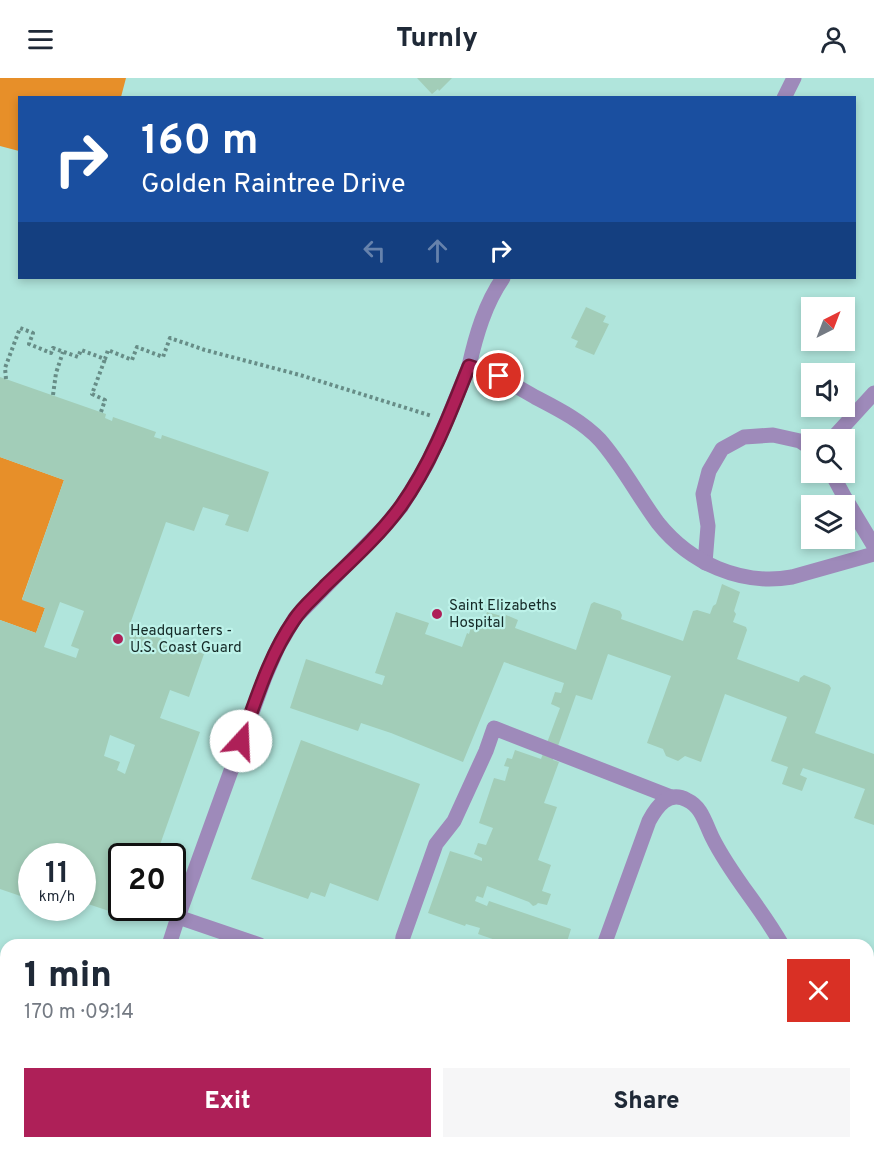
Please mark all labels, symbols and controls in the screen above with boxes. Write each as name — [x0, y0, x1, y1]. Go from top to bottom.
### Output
text: Turnly — [396, 22, 478, 56]
icon: menu — [24, 23, 57, 56]
icon: person — [817, 23, 850, 56]
text: 160 m — [141, 116, 259, 169]
icon: right — [42, 120, 120, 198]
text: Golden Raintree Drive — [141, 168, 406, 202]
icon: left — [358, 234, 391, 267]
icon: ahead — [421, 234, 454, 267]
icon: right — [484, 234, 517, 267]
north arrow — [801, 297, 855, 351]
map controls — [801, 297, 855, 549]
pin — [473, 350, 524, 401]
icon: arrive — [482, 359, 515, 392]
button: sound — [801, 363, 855, 417]
button: search — [801, 429, 855, 483]
button: layers — [801, 495, 855, 549]
place label: Saint Elizabeths Hospital — [449, 597, 557, 633]
marker: Saint Elizabeths Hospital — [430, 607, 444, 621]
place label: Headquarters - U.S. Coast Guard — [130, 622, 242, 658]
marker: Headquarters - U.S. Coast Guard — [111, 632, 125, 646]
position arrow — [209, 709, 273, 773]
speed limit sign: 20 — [108, 843, 186, 921]
text: 11 — [45, 856, 69, 893]
text: km/h — [39, 888, 75, 907]
text: 1 min — [24, 954, 112, 1000]
button: close — [787, 959, 850, 1022]
text: 170 m · 09:14 — [24, 1000, 134, 1026]
button: Exit — [24, 1068, 431, 1137]
button: Share — [443, 1068, 850, 1137]

